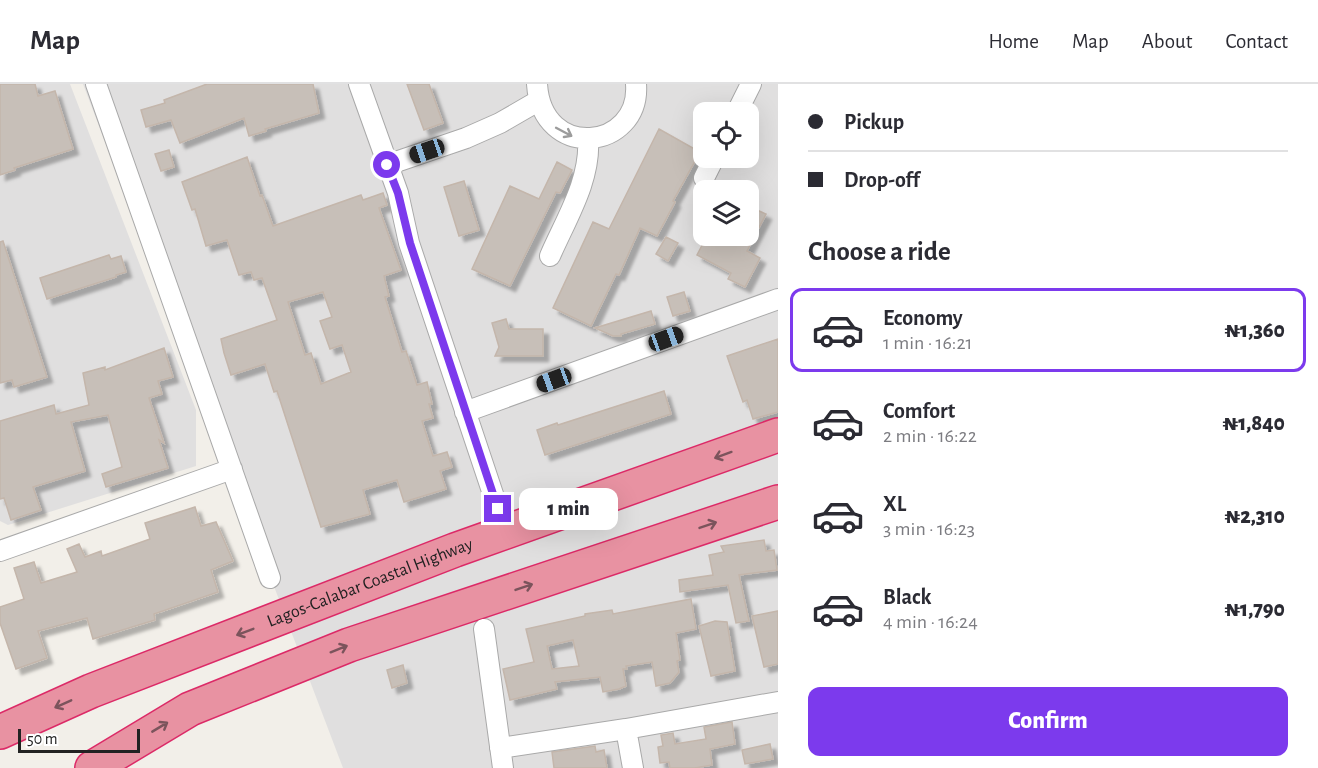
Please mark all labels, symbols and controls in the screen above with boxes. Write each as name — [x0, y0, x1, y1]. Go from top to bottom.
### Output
text: Map — [30, 27, 80, 55]
text: Home — [988, 31, 1039, 52]
text: Map — [1072, 31, 1109, 52]
text: About — [1142, 31, 1192, 52]
text: Contact — [1225, 31, 1288, 52]
map controls — [693, 102, 759, 246]
button: locate — [693, 102, 759, 168]
text: Pickup — [844, 111, 904, 133]
one-way arrow — [555, 126, 573, 138]
car — [407, 137, 447, 165]
route start — [373, 151, 400, 178]
text: Drop-off — [844, 169, 920, 191]
button: layers — [693, 180, 759, 246]
text: Choose a ride — [808, 238, 951, 265]
icon: car — [811, 303, 865, 357]
text: Economy — [883, 307, 963, 329]
text: ₦1,360 — [1224, 319, 1285, 341]
car — [646, 324, 686, 354]
text: 1 min · 16:21 — [883, 333, 972, 353]
car — [534, 365, 574, 395]
icon: car — [811, 396, 865, 450]
text: Comfort — [883, 400, 955, 422]
text: ₦1,840 — [1222, 412, 1285, 434]
text: 2 min · 16:22 — [883, 426, 977, 446]
one-way arrow — [714, 450, 733, 461]
callout: 1 min — [519, 488, 618, 530]
icon: car — [811, 489, 865, 543]
text: XL — [883, 493, 906, 515]
route end — [484, 495, 511, 522]
text: 1 min — [547, 499, 590, 519]
text: ₦2,310 — [1225, 505, 1285, 527]
one-way arrow — [698, 519, 717, 530]
text: 3 min · 16:23 — [883, 519, 975, 539]
street label: Lagos-Calabar Coastal Highway — [265, 535, 476, 631]
one-way arrow — [514, 581, 533, 592]
icon: car — [811, 582, 865, 636]
text: Black — [883, 586, 931, 608]
text: ₦1,790 — [1224, 598, 1285, 620]
text: 4 min · 16:24 — [883, 612, 978, 632]
one-way arrow — [236, 627, 254, 638]
one-way arrow — [329, 643, 348, 654]
button: Confirm — [808, 687, 1288, 756]
one-way arrow — [55, 698, 73, 710]
one-way arrow — [151, 720, 168, 732]
scale bar — [18, 726, 140, 754]
text: 50 m — [27, 731, 58, 747]

